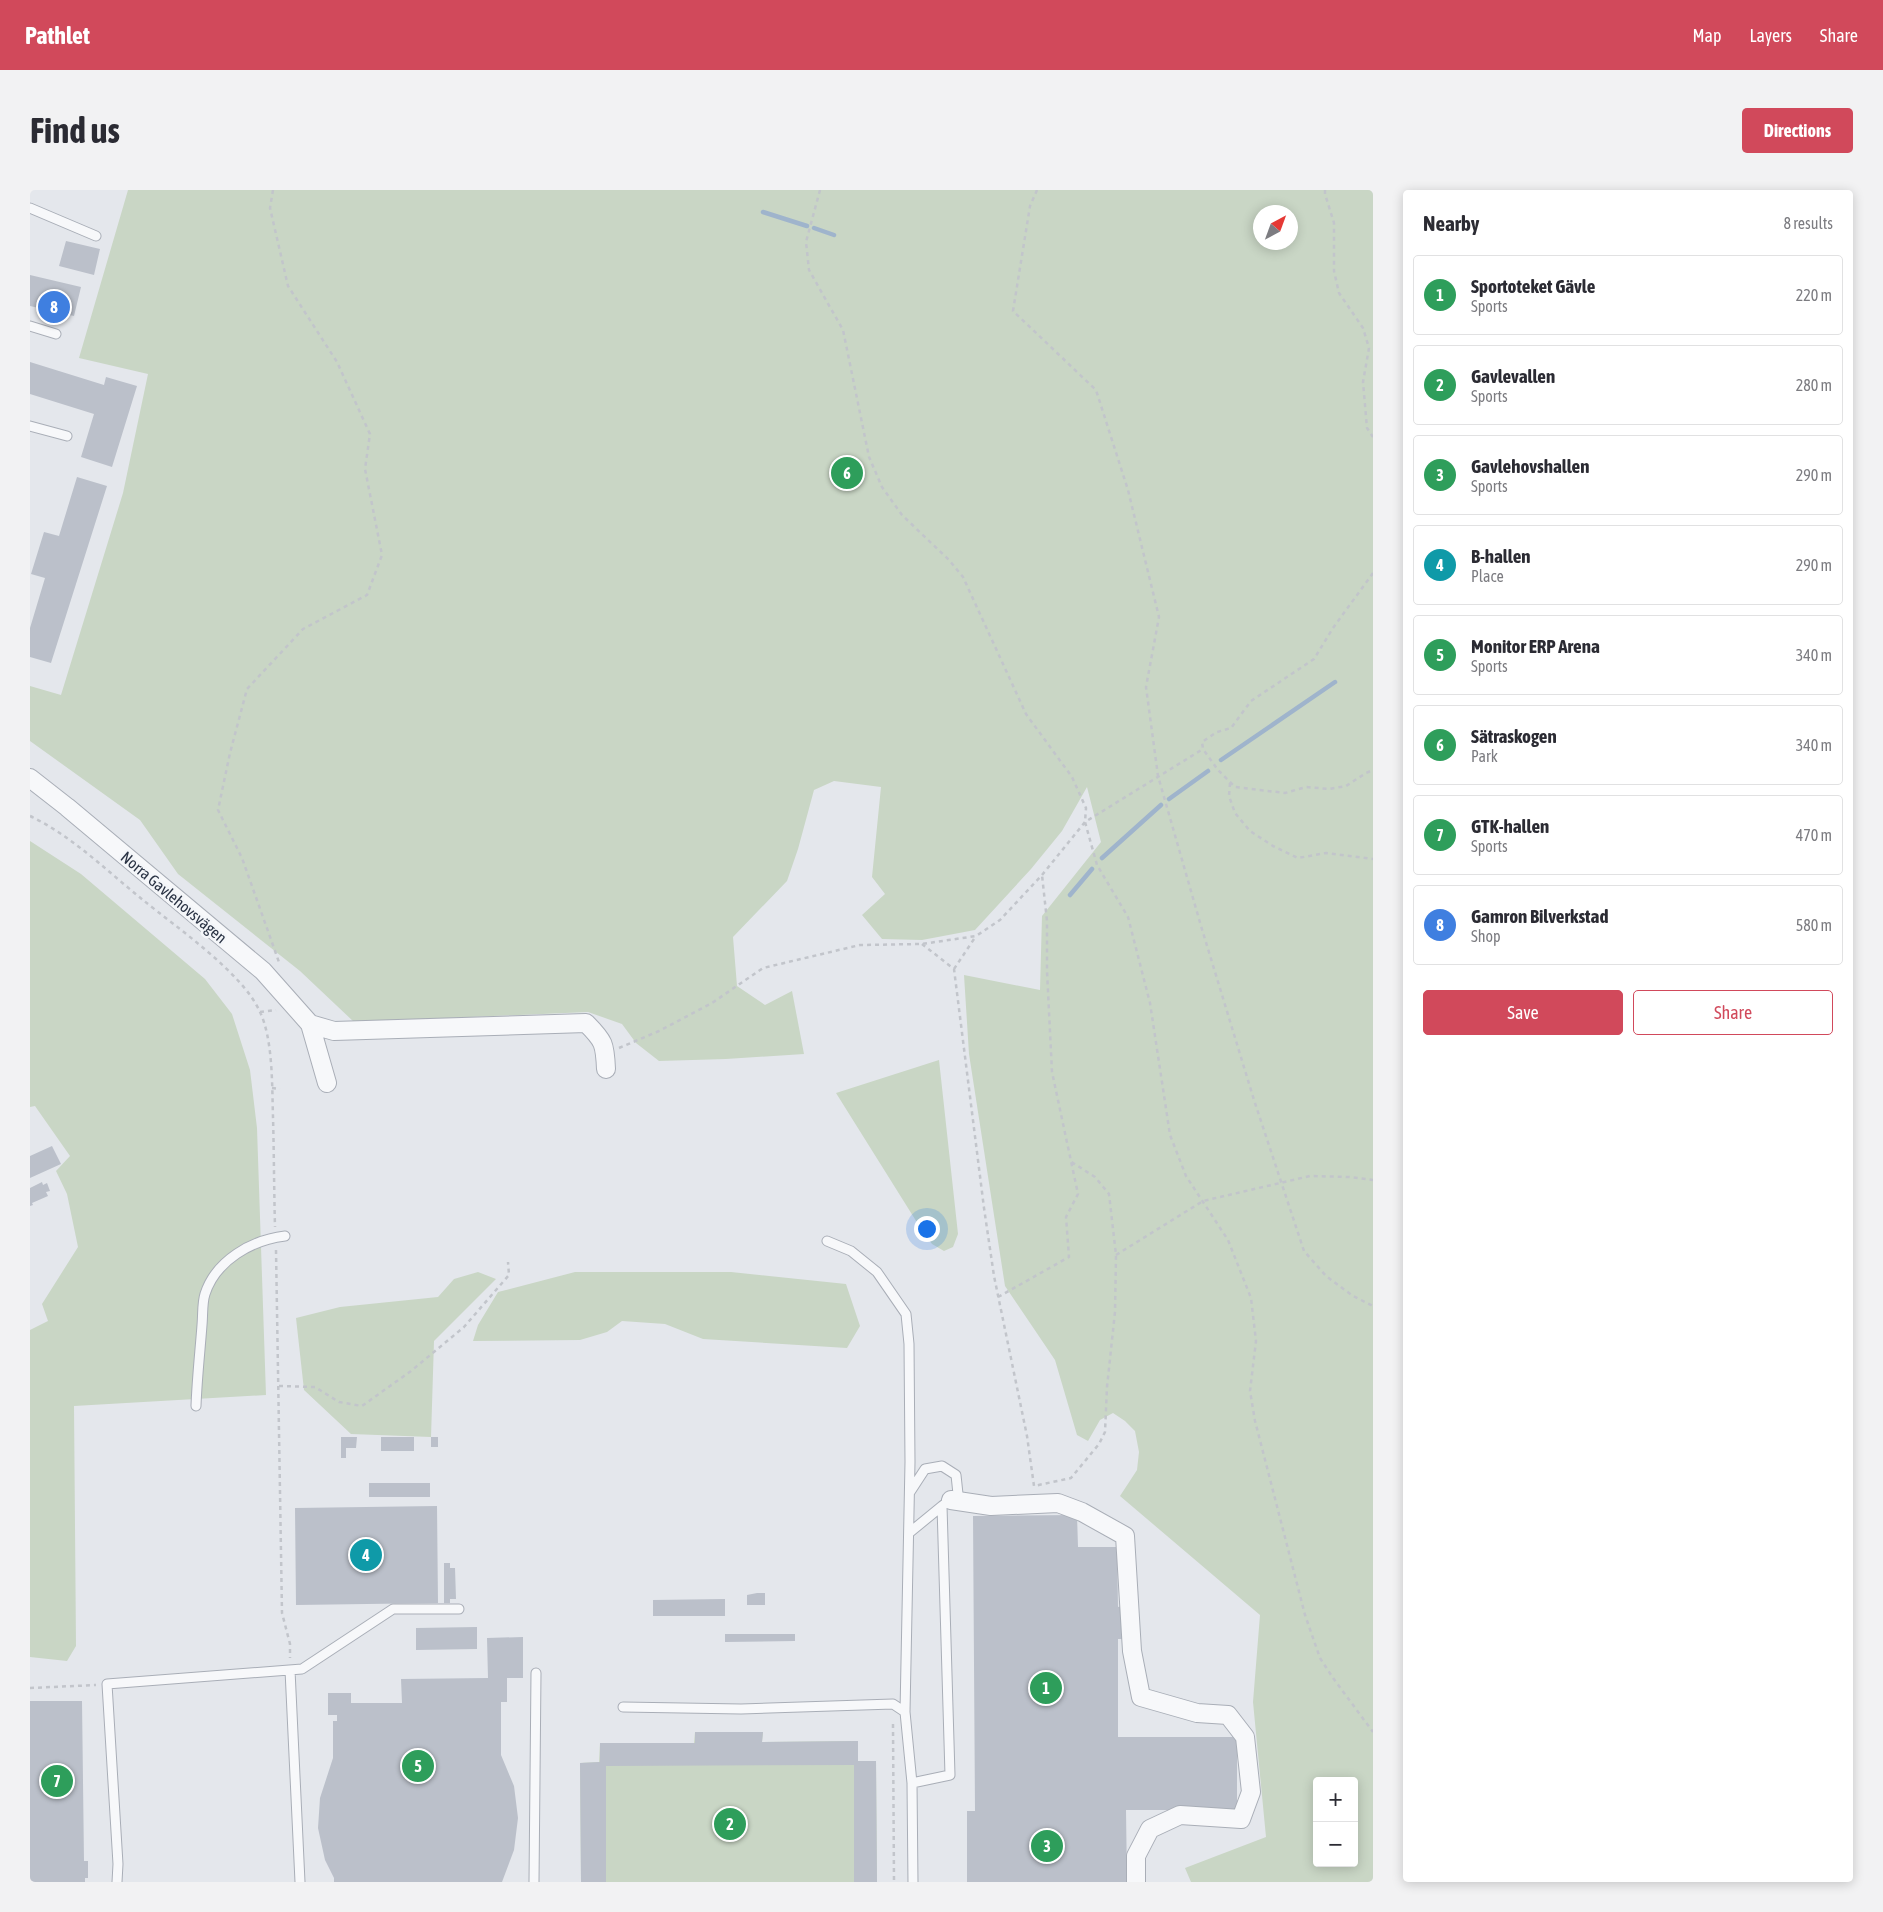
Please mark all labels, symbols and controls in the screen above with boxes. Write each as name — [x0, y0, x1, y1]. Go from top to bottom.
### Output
text: Pathlet — [25, 22, 90, 49]
text: Map — [1692, 25, 1721, 46]
text: Layers — [1749, 25, 1792, 46]
text: Share — [1820, 25, 1858, 46]
button: Directions — [1742, 108, 1853, 153]
text: Find us — [30, 110, 120, 150]
north arrow — [1253, 205, 1298, 250]
text: Nearby — [1423, 211, 1479, 235]
text: 8 results — [1783, 214, 1833, 232]
text: Sportoteket Gävle — [1471, 275, 1595, 297]
text: 1 — [1436, 286, 1444, 304]
text: 220 m — [1796, 286, 1832, 304]
pin: 8 — [38, 288, 70, 326]
text: Sports — [1471, 297, 1508, 315]
text: Gavlevallen — [1471, 365, 1555, 387]
text: 2 — [1436, 376, 1444, 394]
text: 280 m — [1796, 376, 1832, 394]
text: Sports — [1471, 387, 1508, 405]
pin: 6 — [831, 454, 863, 492]
text: Gavlehovshallen — [1471, 455, 1589, 477]
text: 3 — [1436, 466, 1444, 484]
text: 290 m — [1796, 466, 1832, 484]
text: Sports — [1471, 477, 1508, 495]
text: B-hallen — [1471, 545, 1531, 567]
text: 4 — [1436, 556, 1444, 574]
text: 290 m — [1796, 556, 1832, 574]
text: Place — [1471, 567, 1504, 585]
text: Monitor ERP Arena — [1471, 635, 1600, 657]
text: 5 — [1436, 646, 1444, 664]
text: 340 m — [1796, 646, 1832, 664]
text: Sports — [1471, 657, 1508, 675]
text: Sätraskogen — [1471, 725, 1557, 747]
text: 6 — [1436, 736, 1444, 754]
text: 340 m — [1796, 736, 1832, 754]
text: Park — [1471, 747, 1498, 765]
text: GTK-hallen — [1471, 815, 1549, 837]
text: 7 — [1436, 826, 1444, 844]
text: 470 m — [1796, 826, 1832, 844]
text: Sports — [1471, 837, 1508, 855]
street label: Norra Gavlehovsvägen — [117, 848, 230, 947]
text: Gamron Bilverkstad — [1471, 905, 1608, 927]
text: 8 — [1436, 916, 1444, 934]
text: 580 m — [1796, 916, 1832, 934]
text: Shop — [1471, 927, 1501, 945]
button: Save — [1423, 990, 1623, 1035]
button: Share — [1633, 990, 1833, 1035]
your location — [914, 1216, 940, 1242]
pin: 4 — [350, 1536, 382, 1574]
pin: 1 — [1030, 1669, 1062, 1707]
pin: 5 — [402, 1747, 434, 1785]
pin: 7 — [41, 1762, 73, 1800]
map controls — [1313, 1777, 1358, 1867]
button: + — [1313, 1777, 1358, 1822]
pin: 2 — [714, 1805, 746, 1843]
button: − — [1313, 1822, 1358, 1867]
pin: 3 — [1031, 1827, 1063, 1865]

